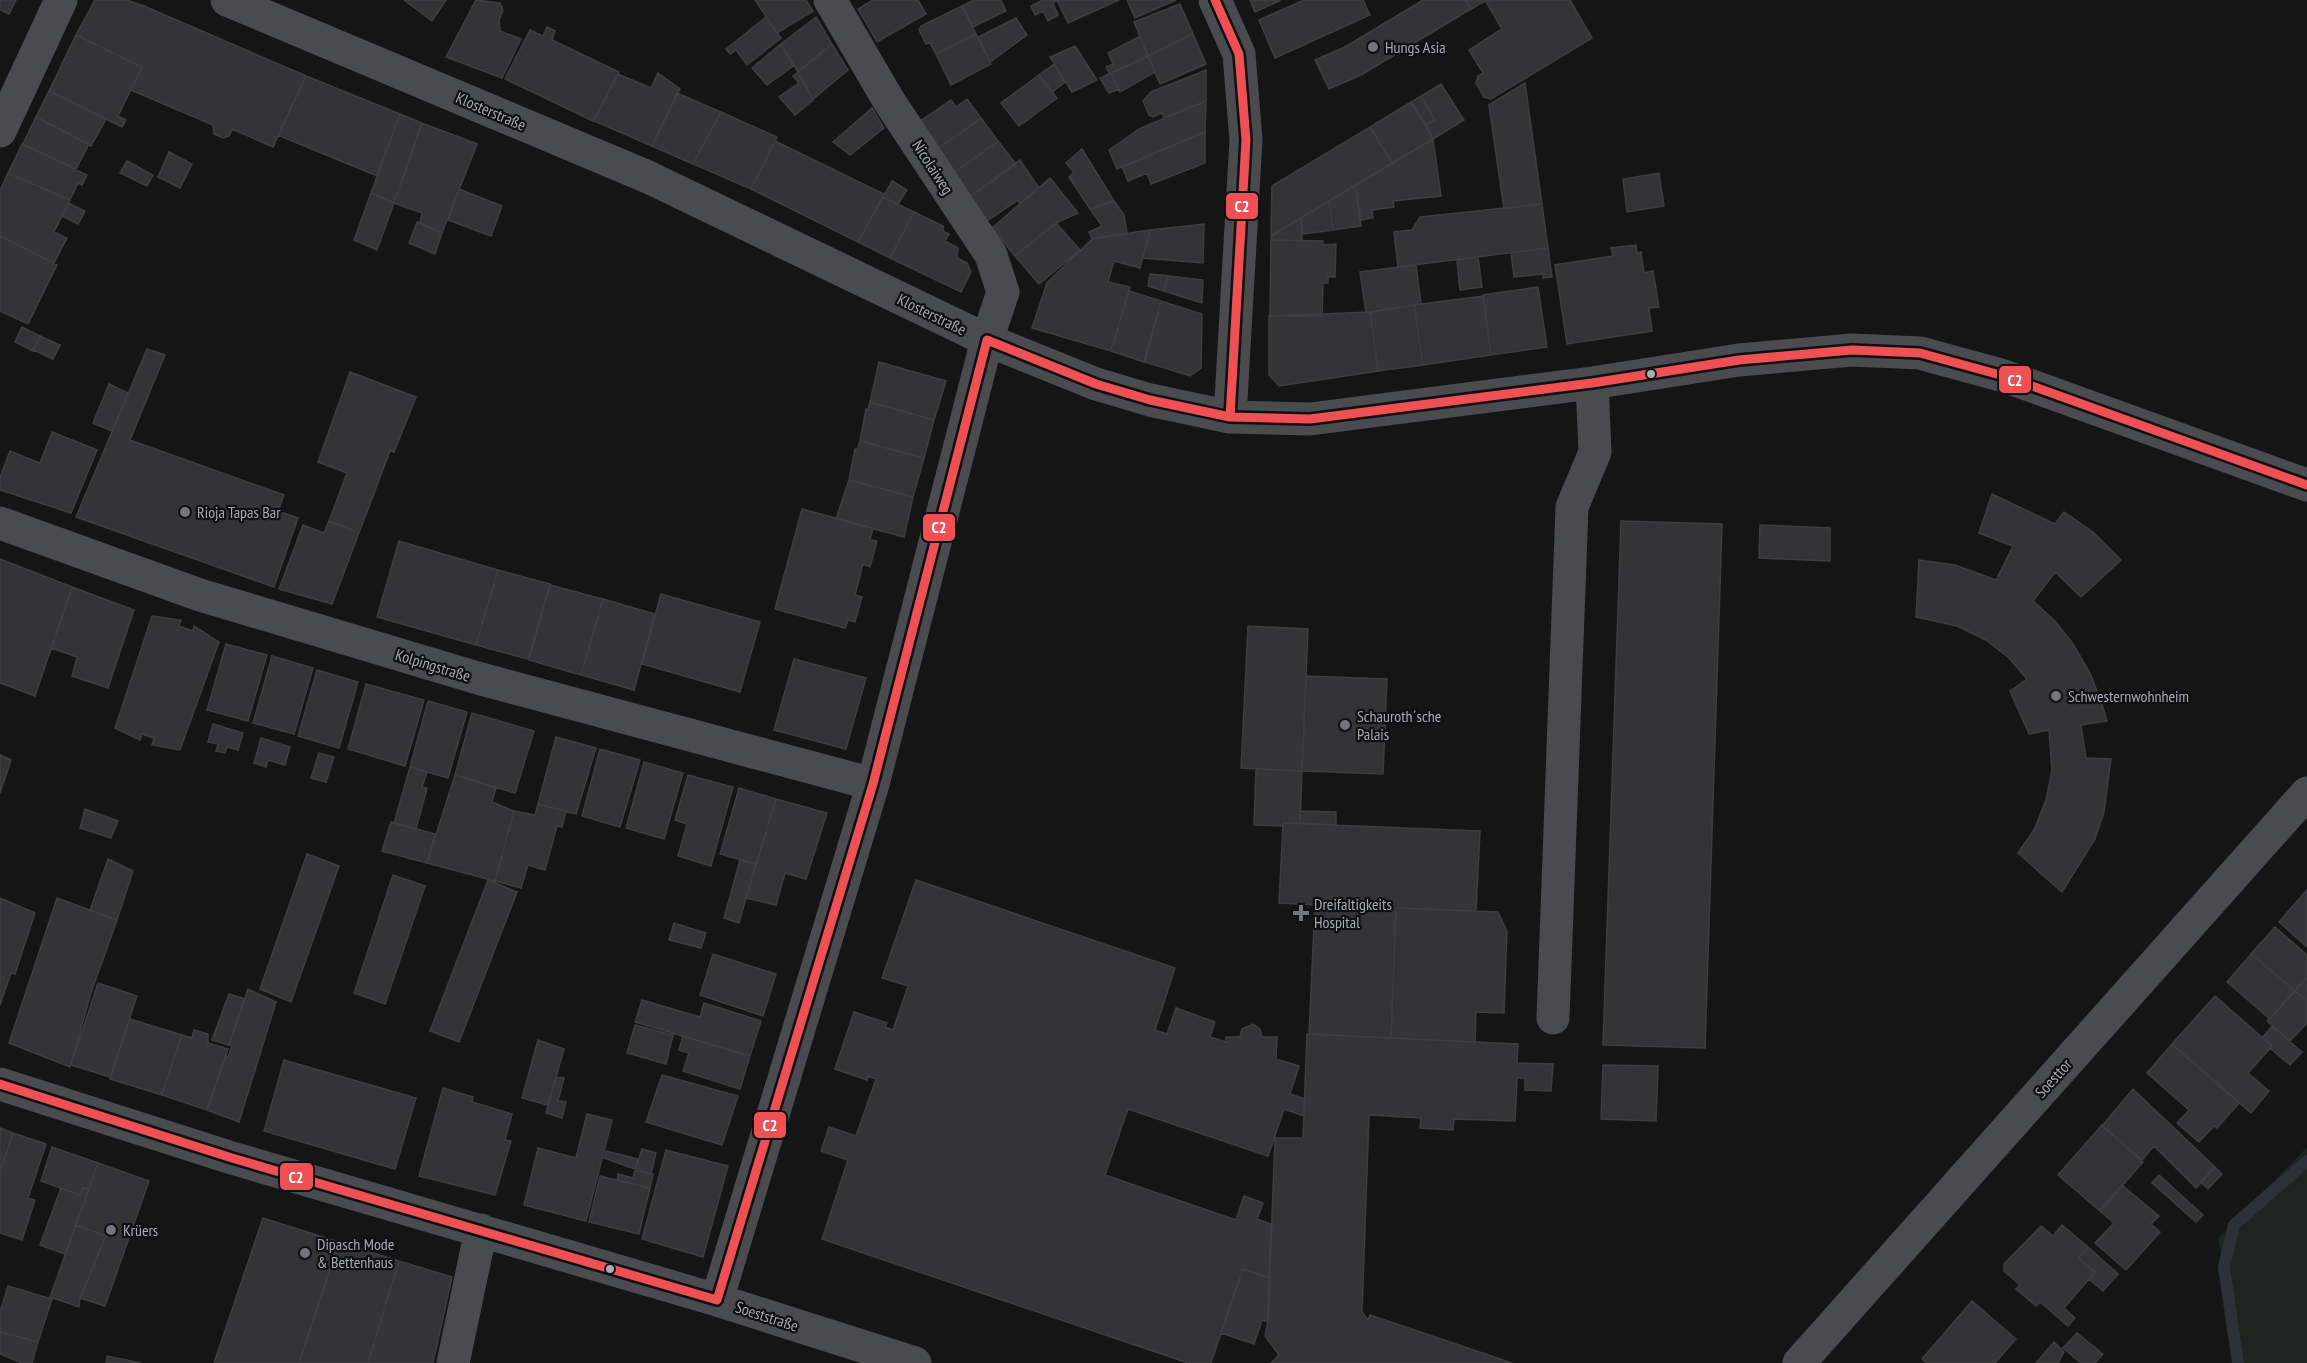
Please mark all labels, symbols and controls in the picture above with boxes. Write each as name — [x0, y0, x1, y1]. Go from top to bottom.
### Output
place label: Hungs Asia — [1385, 37, 1446, 57]
marker: Hungs Asia — [1366, 40, 1380, 54]
street label: Klosterstraße — [453, 87, 529, 135]
street label: Nicolaiweg — [908, 136, 958, 198]
line badge: C2 — [1225, 192, 1259, 220]
text: C2 — [1235, 196, 1249, 216]
street label: Klosterstraße — [894, 289, 970, 339]
line badge: C2 — [1998, 365, 2032, 394]
unlabelled marker — [1645, 368, 1657, 380]
text: C2 — [2008, 370, 2022, 390]
place label: Rioja Tapas Bar — [197, 502, 281, 522]
marker: Rioja Tapas Bar — [178, 505, 192, 519]
line badge: C2 — [922, 513, 956, 542]
text: C2 — [932, 517, 946, 537]
street label: Kolpingstraße — [393, 644, 473, 686]
place label: Schwesternwohnheim — [2068, 686, 2189, 706]
marker: Schwesternwohnheim — [2049, 689, 2063, 703]
place label: Schauroth´sche Palais — [1357, 706, 1441, 744]
marker: Schauroth´sche Palais — [1338, 718, 1352, 732]
place label: Dreifaltigkeits Hospital — [1314, 894, 1392, 932]
marker: Dreifaltigkeits Hospital — [1292, 904, 1310, 922]
street label: Soesttor — [2030, 1054, 2076, 1102]
line badge: C2 — [753, 1111, 787, 1139]
text: C2 — [763, 1115, 777, 1135]
line badge: C2 — [279, 1162, 314, 1191]
text: C2 — [289, 1167, 303, 1187]
place label: Krüers — [123, 1220, 158, 1240]
marker: Krüers — [104, 1223, 118, 1237]
place label: Dipasch Mode & Bettenhaus — [317, 1234, 394, 1272]
marker: Dipasch Mode & Bettenhaus — [298, 1246, 312, 1260]
unlabelled marker — [604, 1263, 616, 1275]
street label: Soeststraße — [733, 1296, 801, 1336]

